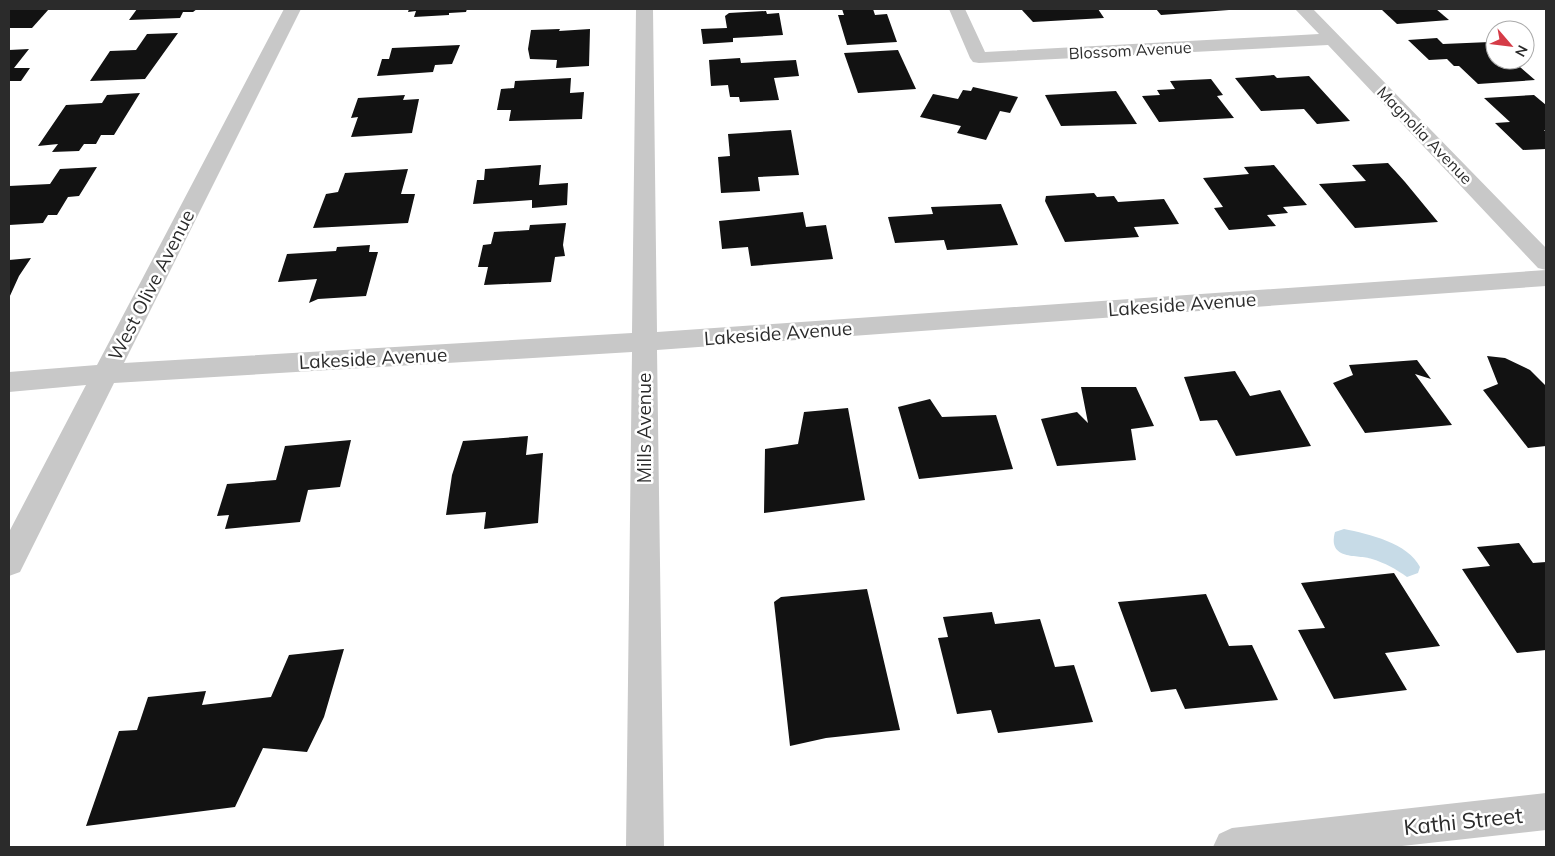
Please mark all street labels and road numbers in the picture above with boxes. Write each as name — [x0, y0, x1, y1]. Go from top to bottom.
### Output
street label: Blossom Avenue — [1068, 37, 1192, 63]
street label: Magnolia Avenue — [1373, 82, 1477, 188]
street label: West Olive Avenue — [103, 205, 199, 365]
street label: Lakeside Avenue — [1107, 287, 1257, 321]
street label: Lakeside Avenue — [703, 316, 853, 350]
street label: Lakeside Avenue — [298, 342, 448, 374]
street label: Mills Avenue — [632, 373, 656, 483]
street label: Kathi Street — [1402, 801, 1524, 841]

